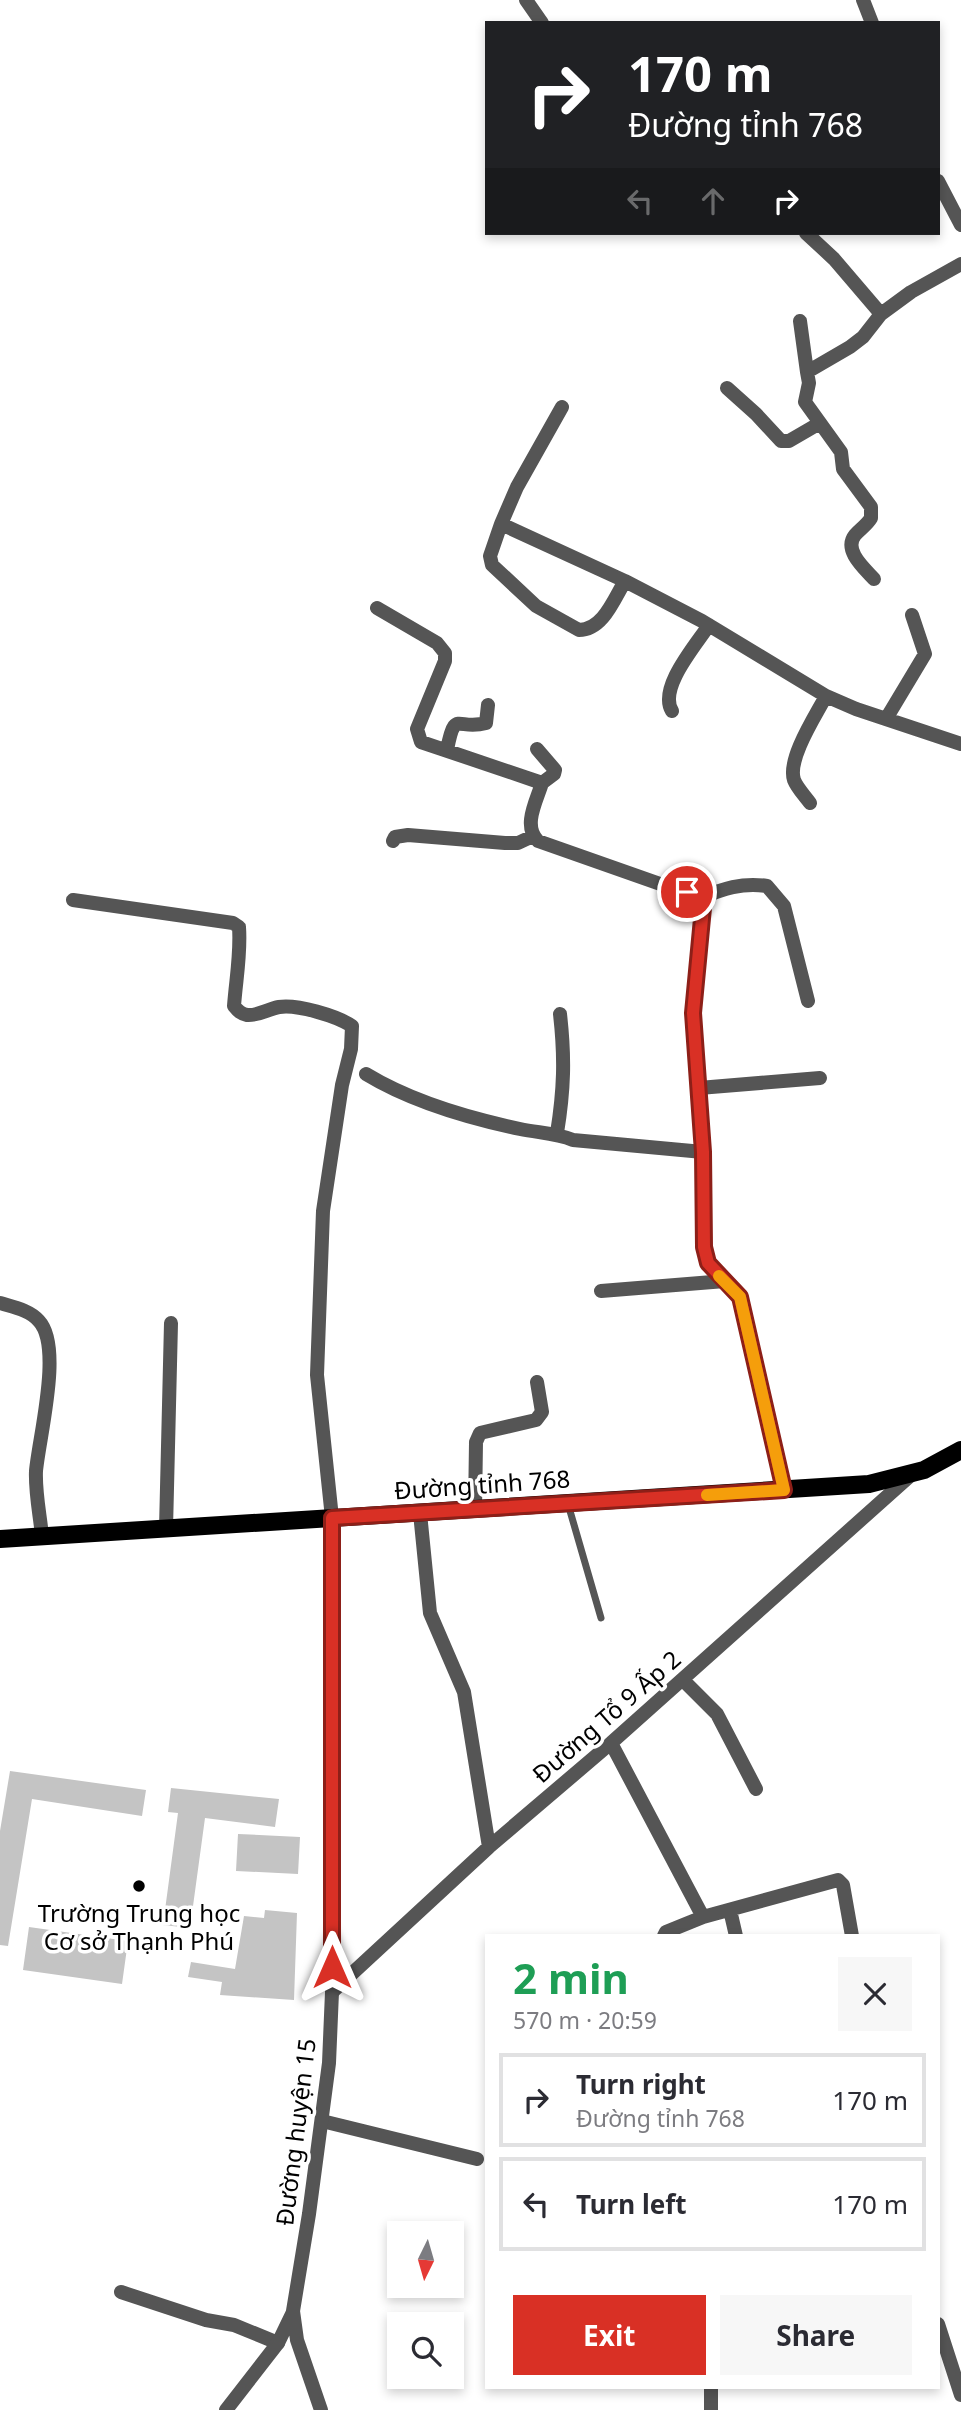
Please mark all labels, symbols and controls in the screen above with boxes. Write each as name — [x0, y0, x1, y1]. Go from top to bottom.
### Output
text: 170 m — [628, 40, 773, 106]
icon: right — [513, 49, 604, 140]
text: Đường tỉnh 768 — [628, 103, 863, 146]
icon: left — [621, 182, 659, 220]
icon: ahead — [694, 182, 732, 220]
icon: right — [767, 182, 805, 220]
pin — [657, 862, 717, 922]
icon: arrive — [668, 873, 706, 911]
street label: Đường tỉnh 768 — [393, 1461, 571, 1507]
street label: Đường Tổ 9 Ấp 2 — [525, 1642, 687, 1790]
marker: Trường Trung học Cơ sở Thạnh Phú — [131, 1878, 147, 1894]
place label: Trường Trung học Cơ sở Thạnh Phú — [38, 1896, 240, 1957]
position arrow — [295, 1930, 369, 2004]
text: 2 min — [513, 1949, 629, 2006]
button: close — [838, 1957, 912, 2031]
text: 570 m · 20:59 — [513, 2004, 657, 2036]
street label: Đường huyện 15 — [267, 2037, 323, 2227]
text: Turn right — [576, 2066, 706, 2102]
icon: right — [517, 2081, 555, 2119]
text: 170 m — [832, 2082, 908, 2118]
text: Đường tỉnh 768 — [576, 2102, 745, 2134]
icon: left — [517, 2185, 555, 2223]
text: Turn left — [576, 2186, 687, 2222]
text: 170 m — [832, 2186, 908, 2222]
north arrow — [387, 2221, 464, 2298]
map controls — [387, 2221, 464, 2389]
button: Exit — [513, 2295, 706, 2375]
button: Share — [720, 2295, 912, 2375]
button: search — [387, 2312, 464, 2389]

